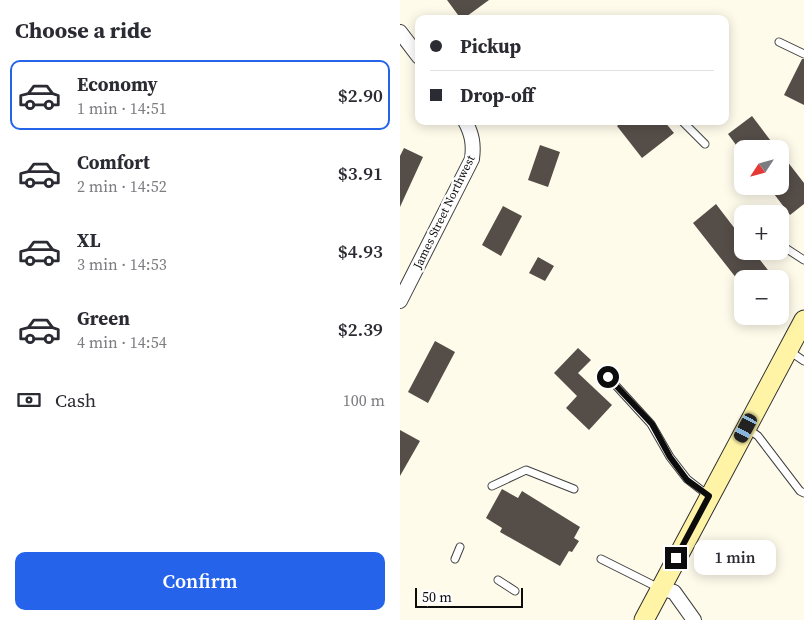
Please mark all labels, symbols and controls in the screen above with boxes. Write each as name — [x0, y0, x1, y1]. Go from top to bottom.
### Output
text: Choose a ride — [15, 15, 152, 45]
text: Pickup — [460, 33, 521, 59]
text: Economy — [77, 71, 158, 97]
icon: car — [17, 73, 62, 118]
text: $2.90 — [338, 82, 383, 108]
text: Drop-off — [460, 82, 534, 108]
text: 1 min · 14:51 — [77, 97, 167, 119]
north arrow — [734, 140, 789, 195]
map controls — [734, 140, 789, 325]
text: Comfort — [77, 149, 150, 175]
icon: car — [17, 151, 62, 196]
street label: James Street Northwest — [409, 152, 479, 272]
text: $3.91 — [338, 160, 383, 186]
text: 2 min · 14:52 — [77, 175, 167, 197]
button: + — [734, 205, 789, 260]
text: XL — [77, 227, 100, 253]
icon: car — [17, 229, 62, 274]
text: $4.93 — [338, 238, 383, 264]
text: 3 min · 14:53 — [77, 253, 167, 275]
button: − — [734, 270, 789, 325]
text: Green — [77, 305, 130, 331]
icon: car — [17, 307, 62, 352]
text: $2.39 — [338, 316, 383, 342]
text: 4 min · 14:54 — [77, 331, 167, 353]
route start — [597, 366, 619, 388]
icon: cash — [15, 386, 43, 414]
text: Cash — [55, 387, 96, 413]
text: 100 m — [343, 389, 385, 411]
car — [732, 411, 759, 445]
callout: 1 min — [694, 540, 776, 576]
text: 1 min — [714, 546, 756, 568]
route end — [665, 547, 687, 569]
button: Confirm — [15, 552, 385, 610]
scale bar — [415, 585, 522, 608]
text: 50 m — [422, 587, 452, 607]

